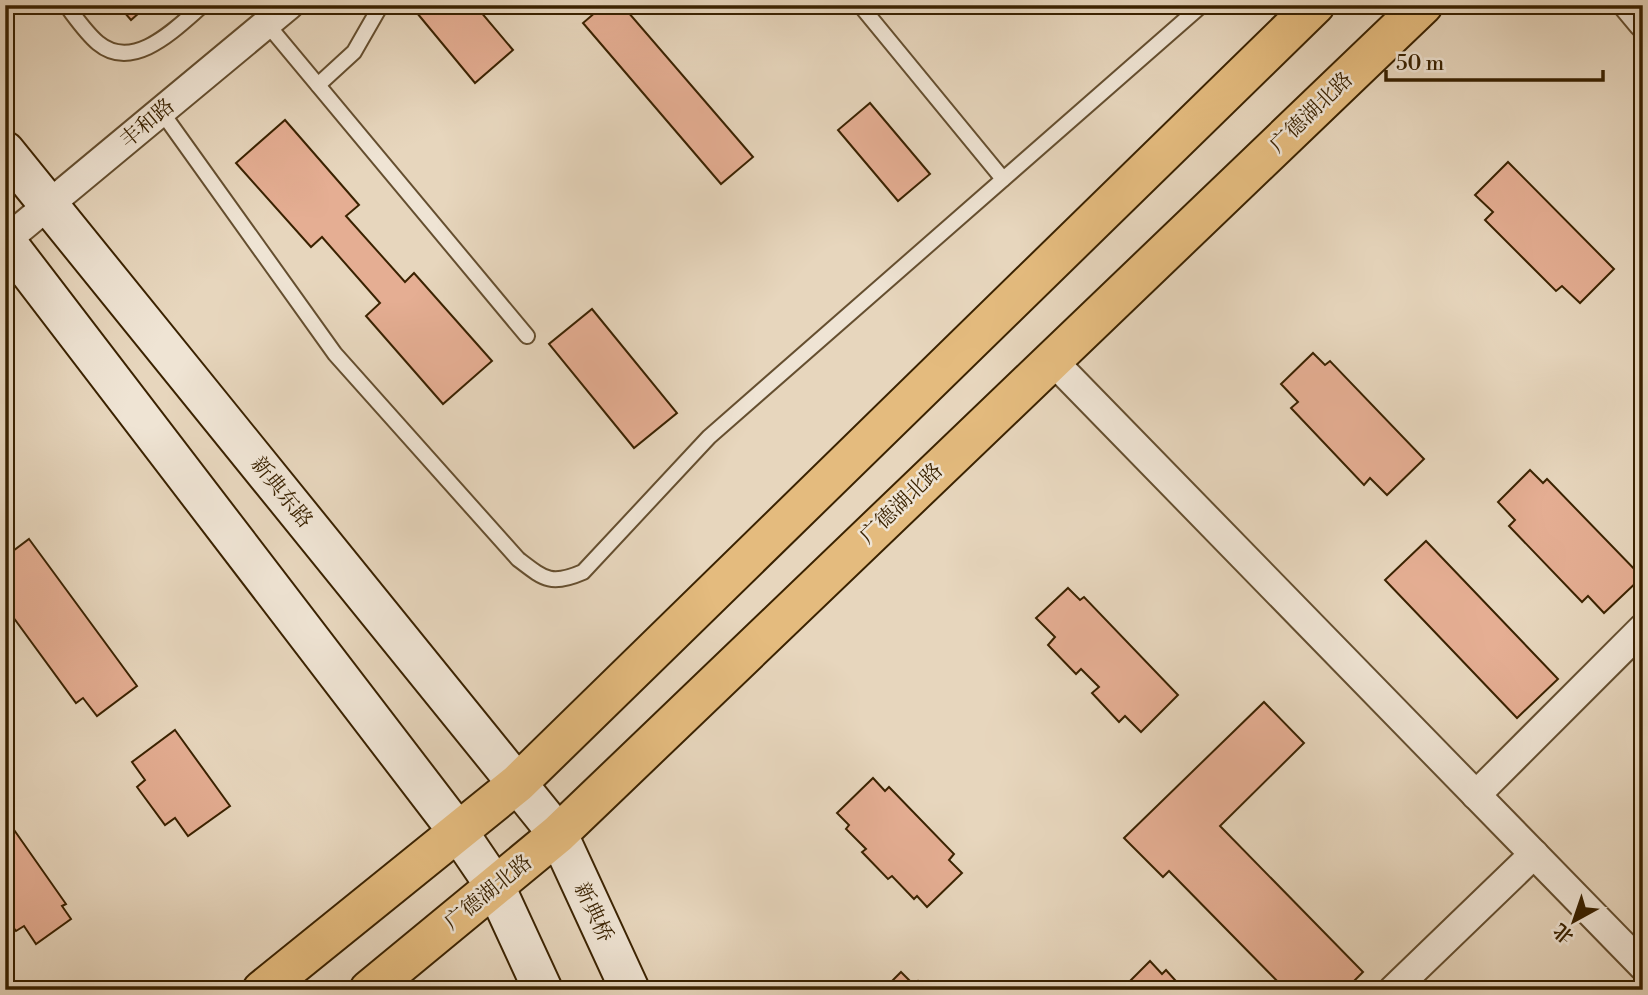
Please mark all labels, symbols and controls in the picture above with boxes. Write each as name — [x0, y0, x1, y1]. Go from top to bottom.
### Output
scale bar — [1386, 38, 1602, 82]
text: 50 m — [1396, 51, 1444, 77]
street label: 广德湖北路 — [1265, 67, 1358, 159]
street label: 丰和路 — [115, 94, 180, 154]
street label: 新典东路 — [245, 452, 318, 533]
street label: 广德湖北路 — [855, 458, 948, 550]
street label: 广德湖北路 — [440, 850, 538, 936]
street label: 新典桥 — [568, 878, 618, 946]
north arrow — [1540, 886, 1610, 956]
text: 北 — [1549, 918, 1579, 949]

